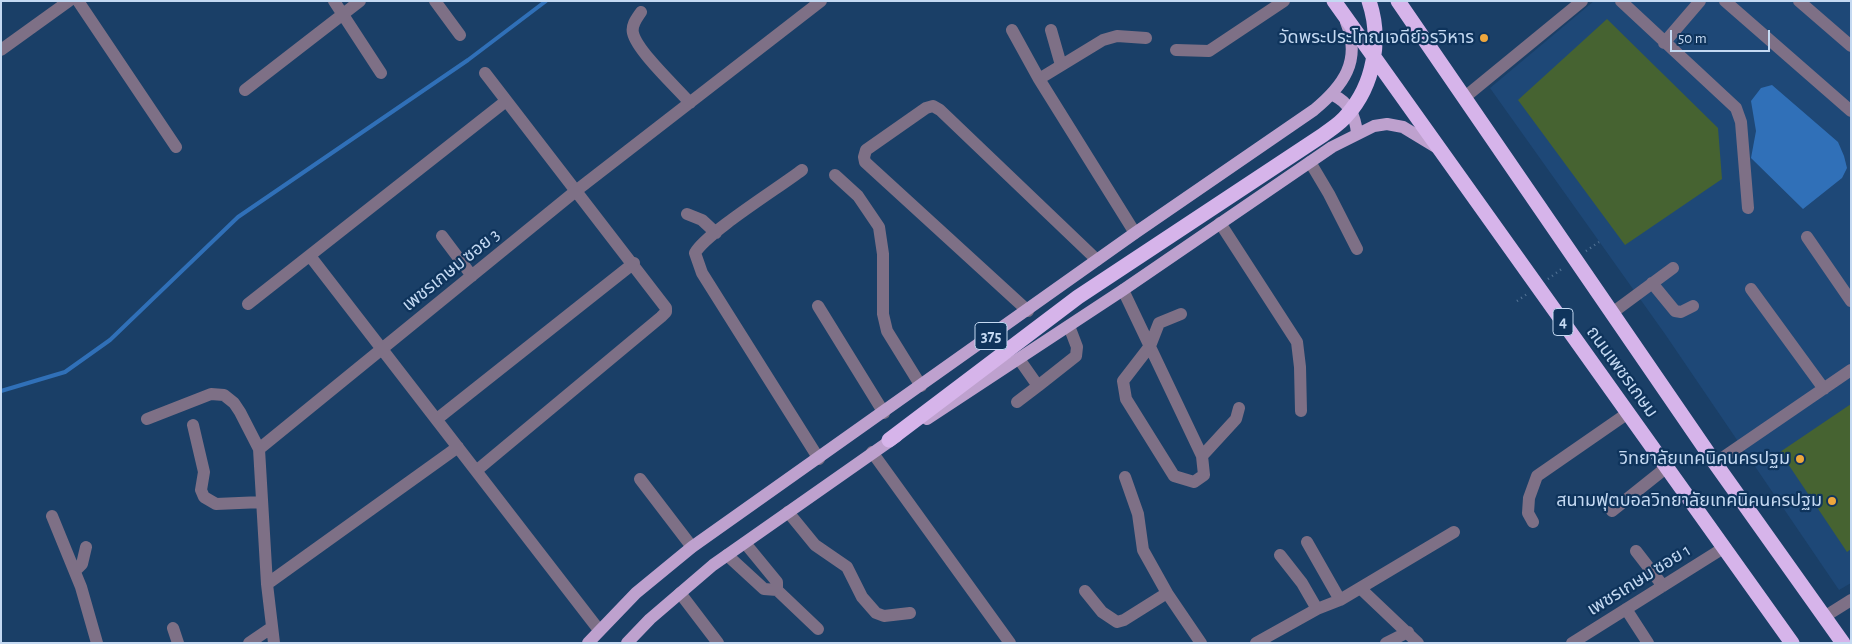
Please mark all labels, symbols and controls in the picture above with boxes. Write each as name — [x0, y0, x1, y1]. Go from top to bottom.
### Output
scale bar — [1672, 20, 1772, 52]
place label: วัดพระประโทณเจดีย์วรวิหาร — [1279, 27, 1474, 49]
text: 50 m — [1678, 31, 1707, 46]
marker: วัดพระประโทณเจดีย์วรวิหาร — [1478, 32, 1490, 44]
street label: เพชรเกษม ซอย 3 — [398, 224, 504, 316]
road number: 4 — [1553, 308, 1573, 336]
road number: 375 — [975, 322, 1007, 350]
street label: ถนนเพชรเกษม — [1582, 322, 1662, 422]
place label: วิทยาลัยเทคนิคนครปฐม — [1619, 448, 1790, 470]
marker: วิทยาลัยเทคนิคนครปฐม — [1794, 453, 1806, 465]
place label: สนามฟุตบอลวิทยาลัยเทคนิคนครปฐม — [1556, 490, 1822, 512]
marker: สนามฟุตบอลวิทยาลัยเทคนิคนครปฐม — [1826, 495, 1838, 507]
street label: เพชรเกษม ซอย 1 — [1583, 540, 1695, 620]

